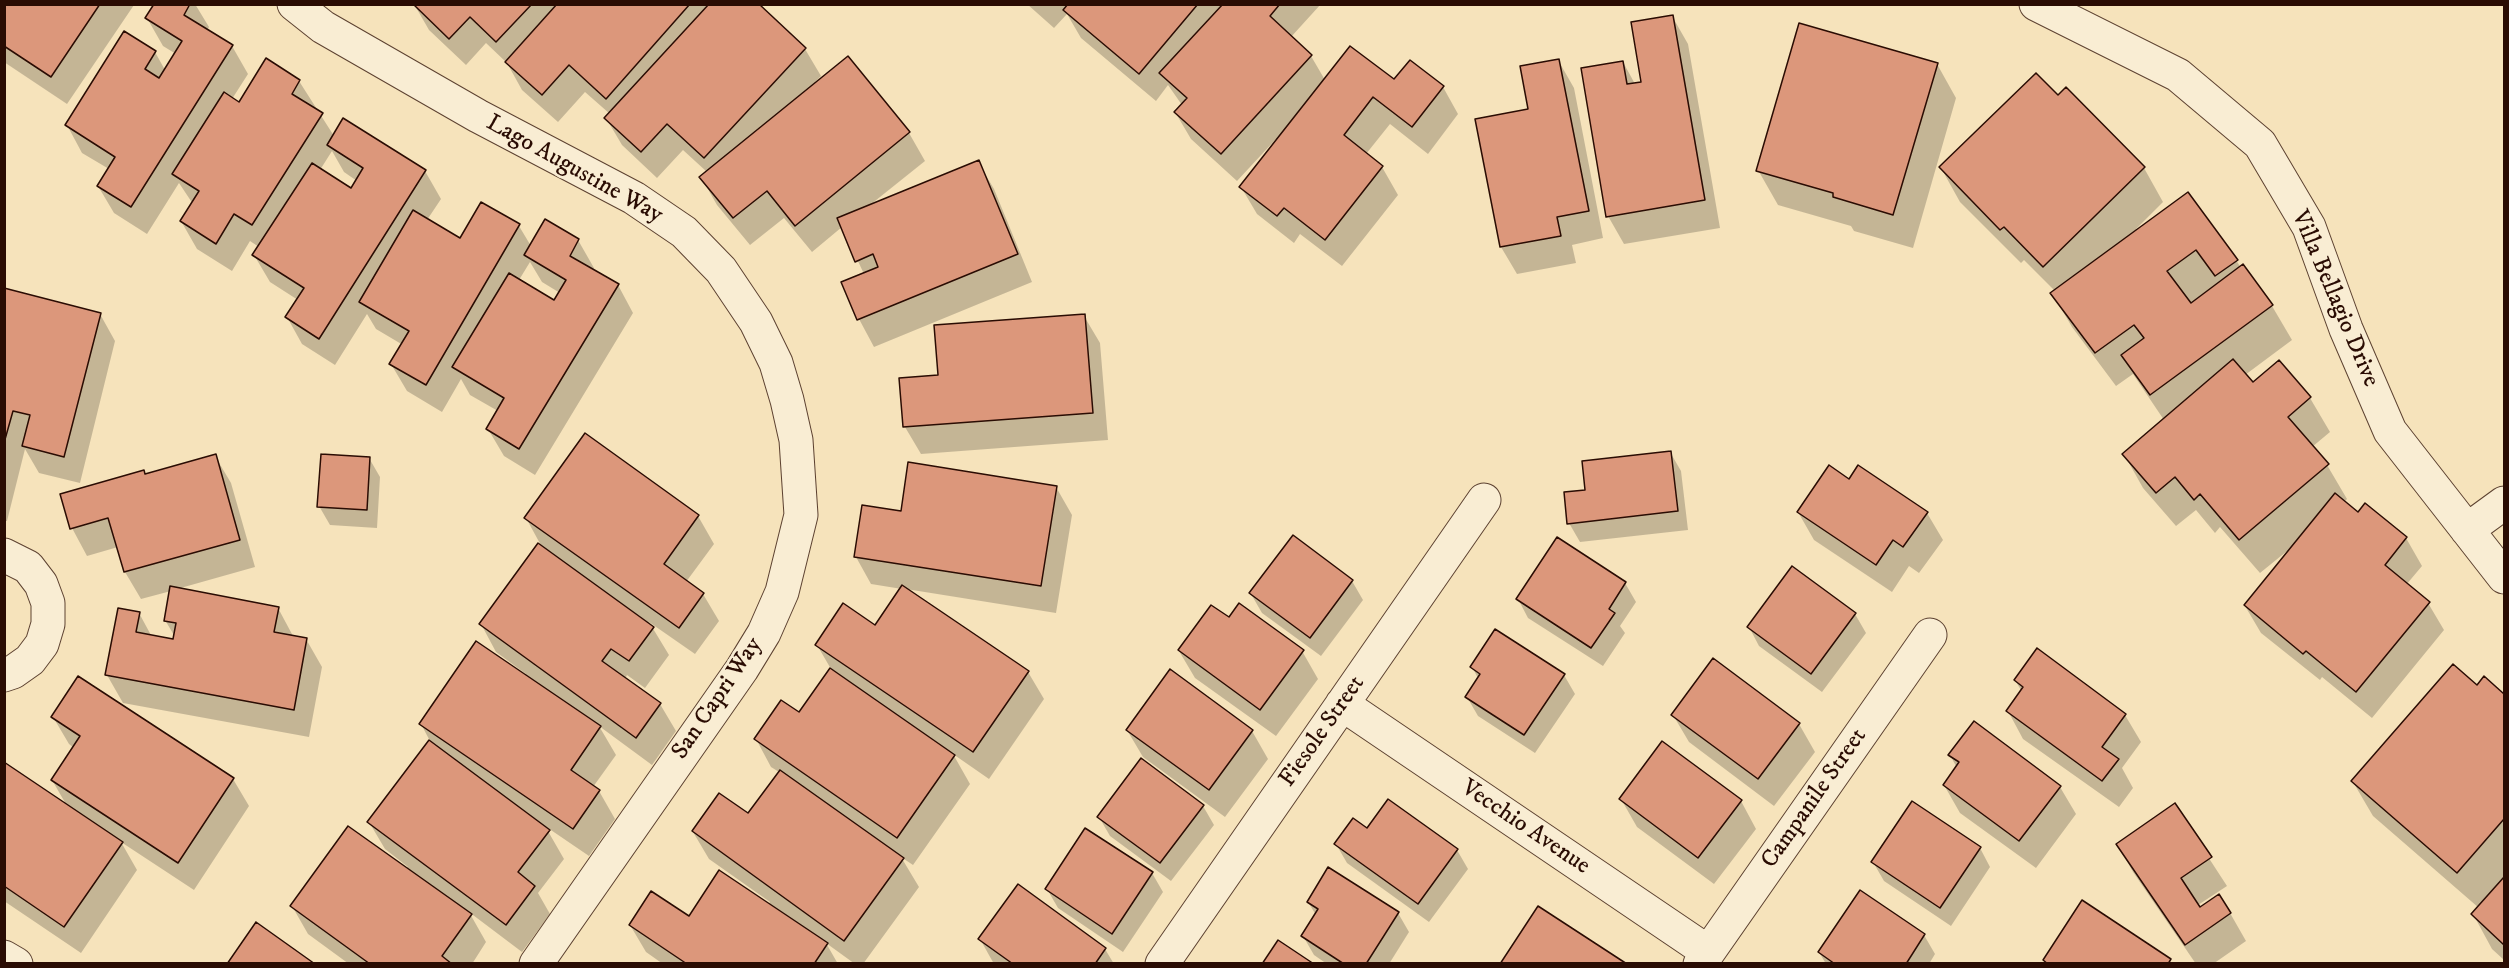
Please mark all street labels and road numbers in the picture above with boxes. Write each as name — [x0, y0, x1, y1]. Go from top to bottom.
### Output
street label: Lago Augustine Way — [481, 110, 667, 230]
street label: Villa Bellagio Drive — [2284, 206, 2384, 392]
street label: San Capri Way — [667, 633, 769, 765]
street label: Fiesole Street — [1274, 671, 1372, 793]
street label: Campanile Street — [1756, 724, 1874, 874]
street label: Vecchio Avenue — [1455, 774, 1595, 882]

